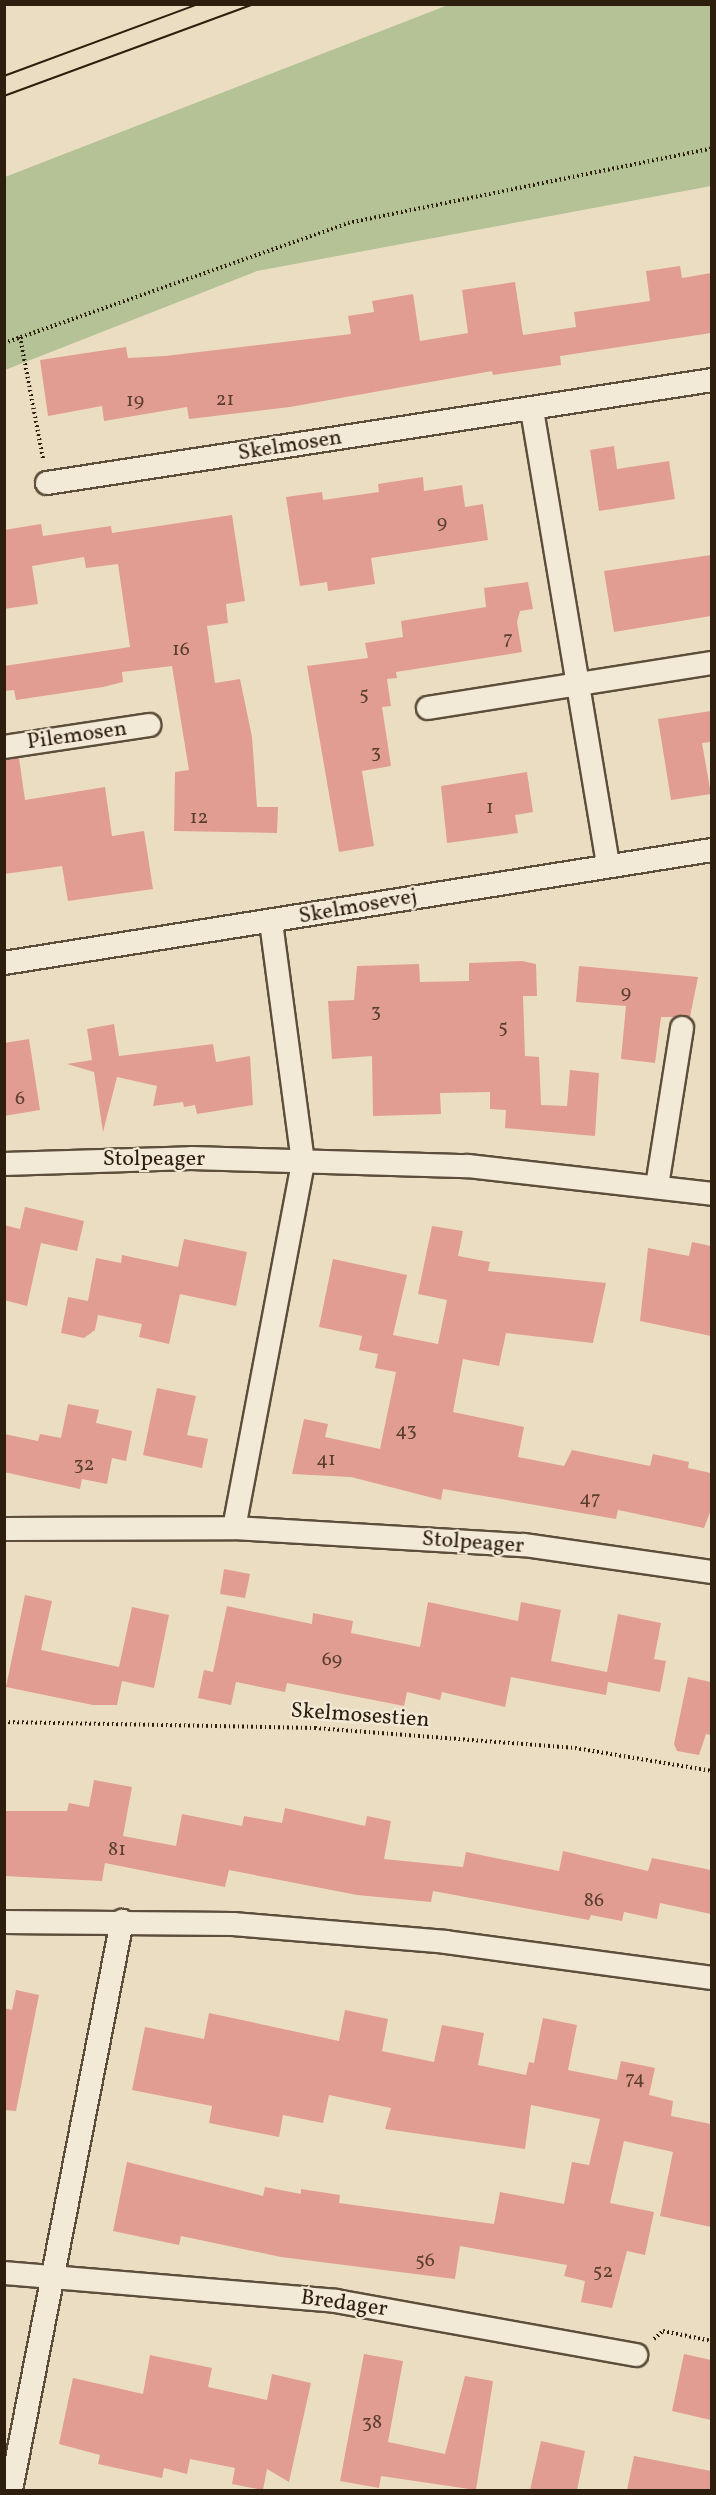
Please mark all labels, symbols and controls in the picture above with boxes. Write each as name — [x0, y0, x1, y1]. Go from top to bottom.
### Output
house number: 21 — [216, 388, 234, 412]
house number: 19 — [126, 389, 144, 413]
street label: Skelmosen — [236, 425, 344, 467]
house number: 9 — [437, 511, 447, 535]
house number: 7 — [503, 627, 513, 651]
house number: 16 — [172, 638, 190, 662]
house number: 5 — [359, 683, 369, 707]
street label: Pilemosen — [25, 716, 129, 756]
house number: 3 — [371, 741, 381, 765]
house number: 1 — [486, 796, 494, 820]
house number: 12 — [190, 806, 208, 830]
street label: Skelmosevej — [297, 884, 419, 930]
house number: 9 — [621, 981, 631, 1005]
house number: 3 — [371, 1000, 381, 1024]
house number: 5 — [498, 1016, 508, 1040]
house number: 6 — [15, 1087, 25, 1111]
street label: Stolpeager — [103, 1147, 205, 1173]
house number: 43 — [395, 1419, 417, 1443]
house number: 41 — [316, 1448, 336, 1472]
house number: 32 — [74, 1453, 94, 1477]
house number: 47 — [579, 1487, 601, 1511]
street label: Stolpeager — [421, 1526, 525, 1560]
house number: 69 — [322, 1648, 342, 1672]
street label: Skelmosestien — [290, 1698, 430, 1734]
house number: 81 — [108, 1838, 126, 1862]
house number: 86 — [584, 1889, 604, 1913]
house number: 74 — [625, 2067, 645, 2091]
house number: 56 — [415, 2249, 435, 2273]
house number: 52 — [593, 2260, 613, 2284]
street label: Bredager — [299, 2285, 389, 2323]
house number: 38 — [362, 2411, 382, 2435]

